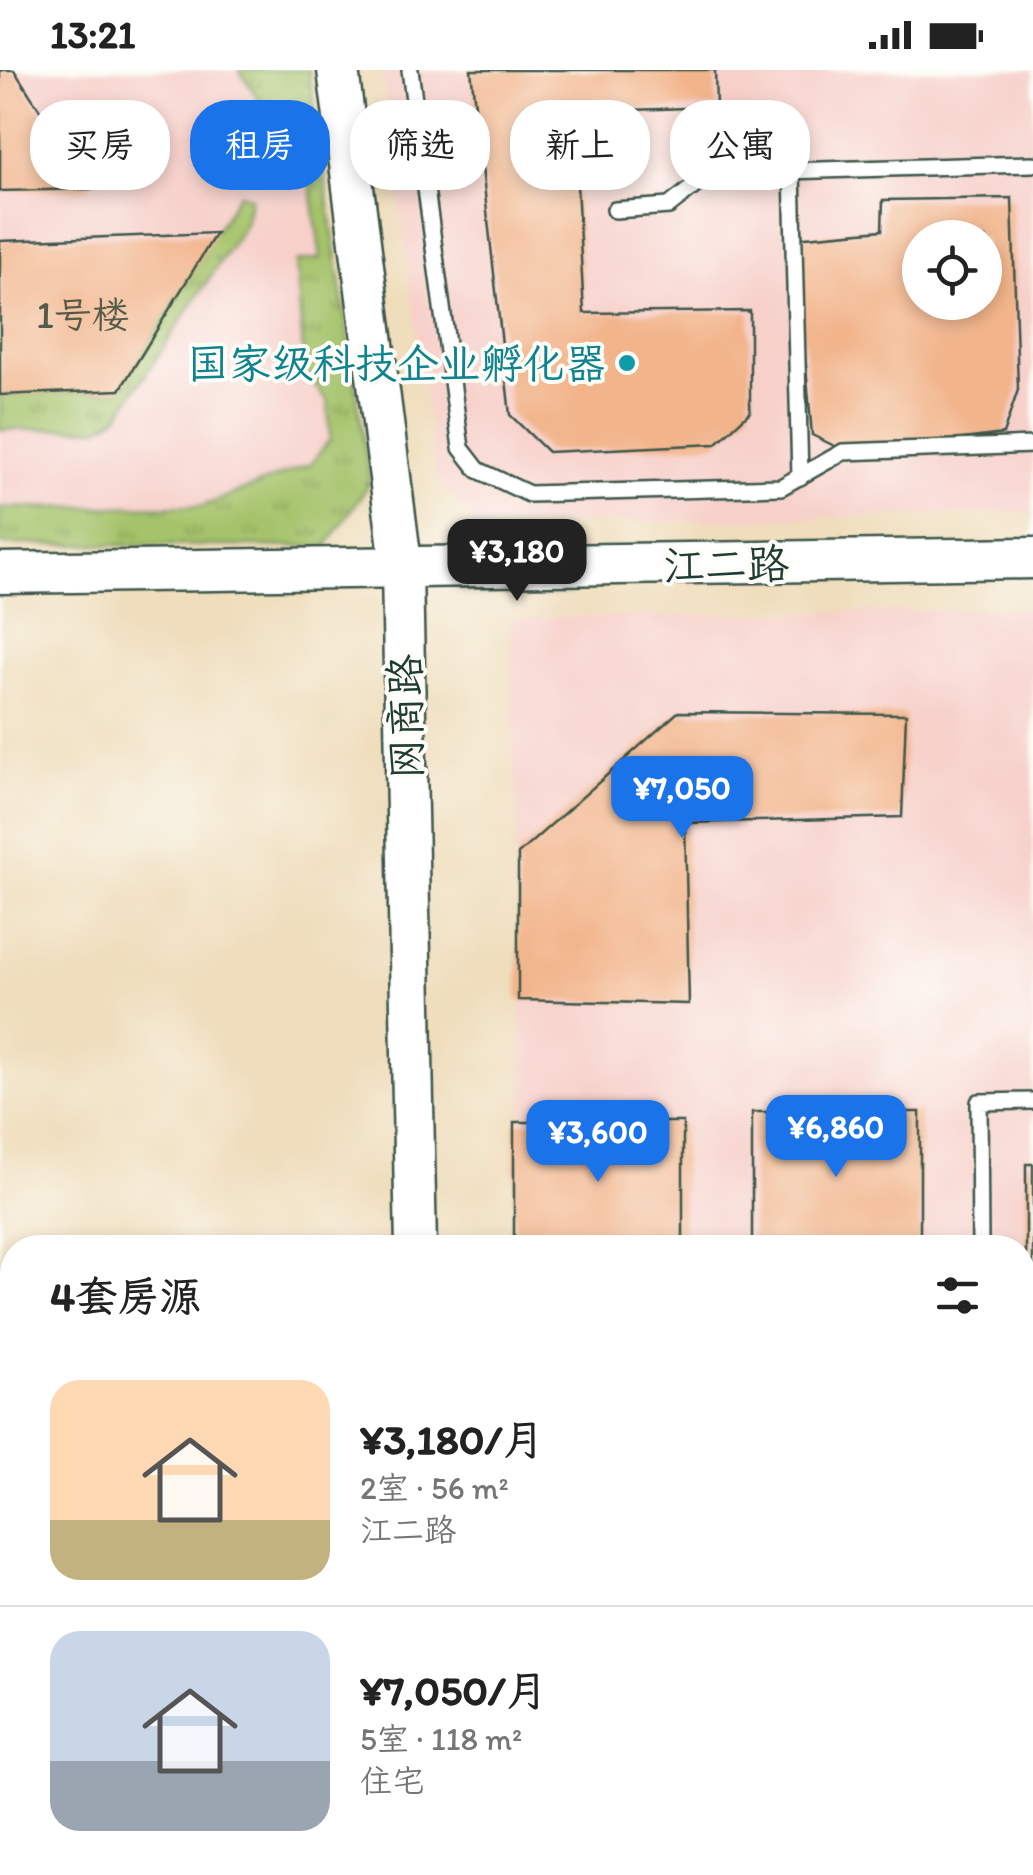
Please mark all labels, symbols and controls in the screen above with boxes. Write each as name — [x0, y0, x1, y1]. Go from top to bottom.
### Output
text: 13:21 — [50, 12, 135, 58]
chip: 买房 — [30, 100, 170, 190]
chip: 租房 — [190, 100, 330, 190]
chip: 筛选 — [350, 100, 490, 190]
chip: 新上 — [510, 100, 650, 190]
chip: 公寓 — [670, 100, 810, 190]
map controls — [902, 220, 1002, 320]
button: locate — [902, 220, 1002, 320]
house number: 1号楼 — [36, 292, 130, 338]
place label: 国家级科技企业孵化器 — [187, 338, 607, 389]
marker: 国家级科技企业孵化器 — [616, 352, 638, 374]
pin: ¥3,180 — [436, 519, 598, 604]
text: ¥3,180 — [469, 532, 565, 570]
street label: 江二路 — [663, 538, 789, 591]
street label: 网商路 — [379, 654, 432, 780]
pin: ¥7,050 — [601, 756, 763, 841]
text: ¥7,050 — [633, 769, 731, 807]
pin: ¥6,860 — [755, 1095, 917, 1180]
pin: ¥3,600 — [517, 1100, 679, 1185]
text: ¥6,860 — [788, 1108, 884, 1146]
text: ¥3,600 — [548, 1113, 648, 1151]
icon: filters — [930, 1268, 985, 1323]
text: 4套房源 — [50, 1271, 201, 1322]
text: ¥3,180/月 — [360, 1414, 544, 1465]
icon: home — [130, 1420, 250, 1540]
text: 2室 · 56 m² — [360, 1469, 509, 1507]
text: 江二路 — [360, 1511, 456, 1549]
text: ¥7,050/月 — [360, 1665, 548, 1716]
icon: home — [130, 1671, 250, 1791]
text: 5室 · 118 m² — [360, 1720, 522, 1758]
text: 住宅 — [360, 1762, 424, 1800]

